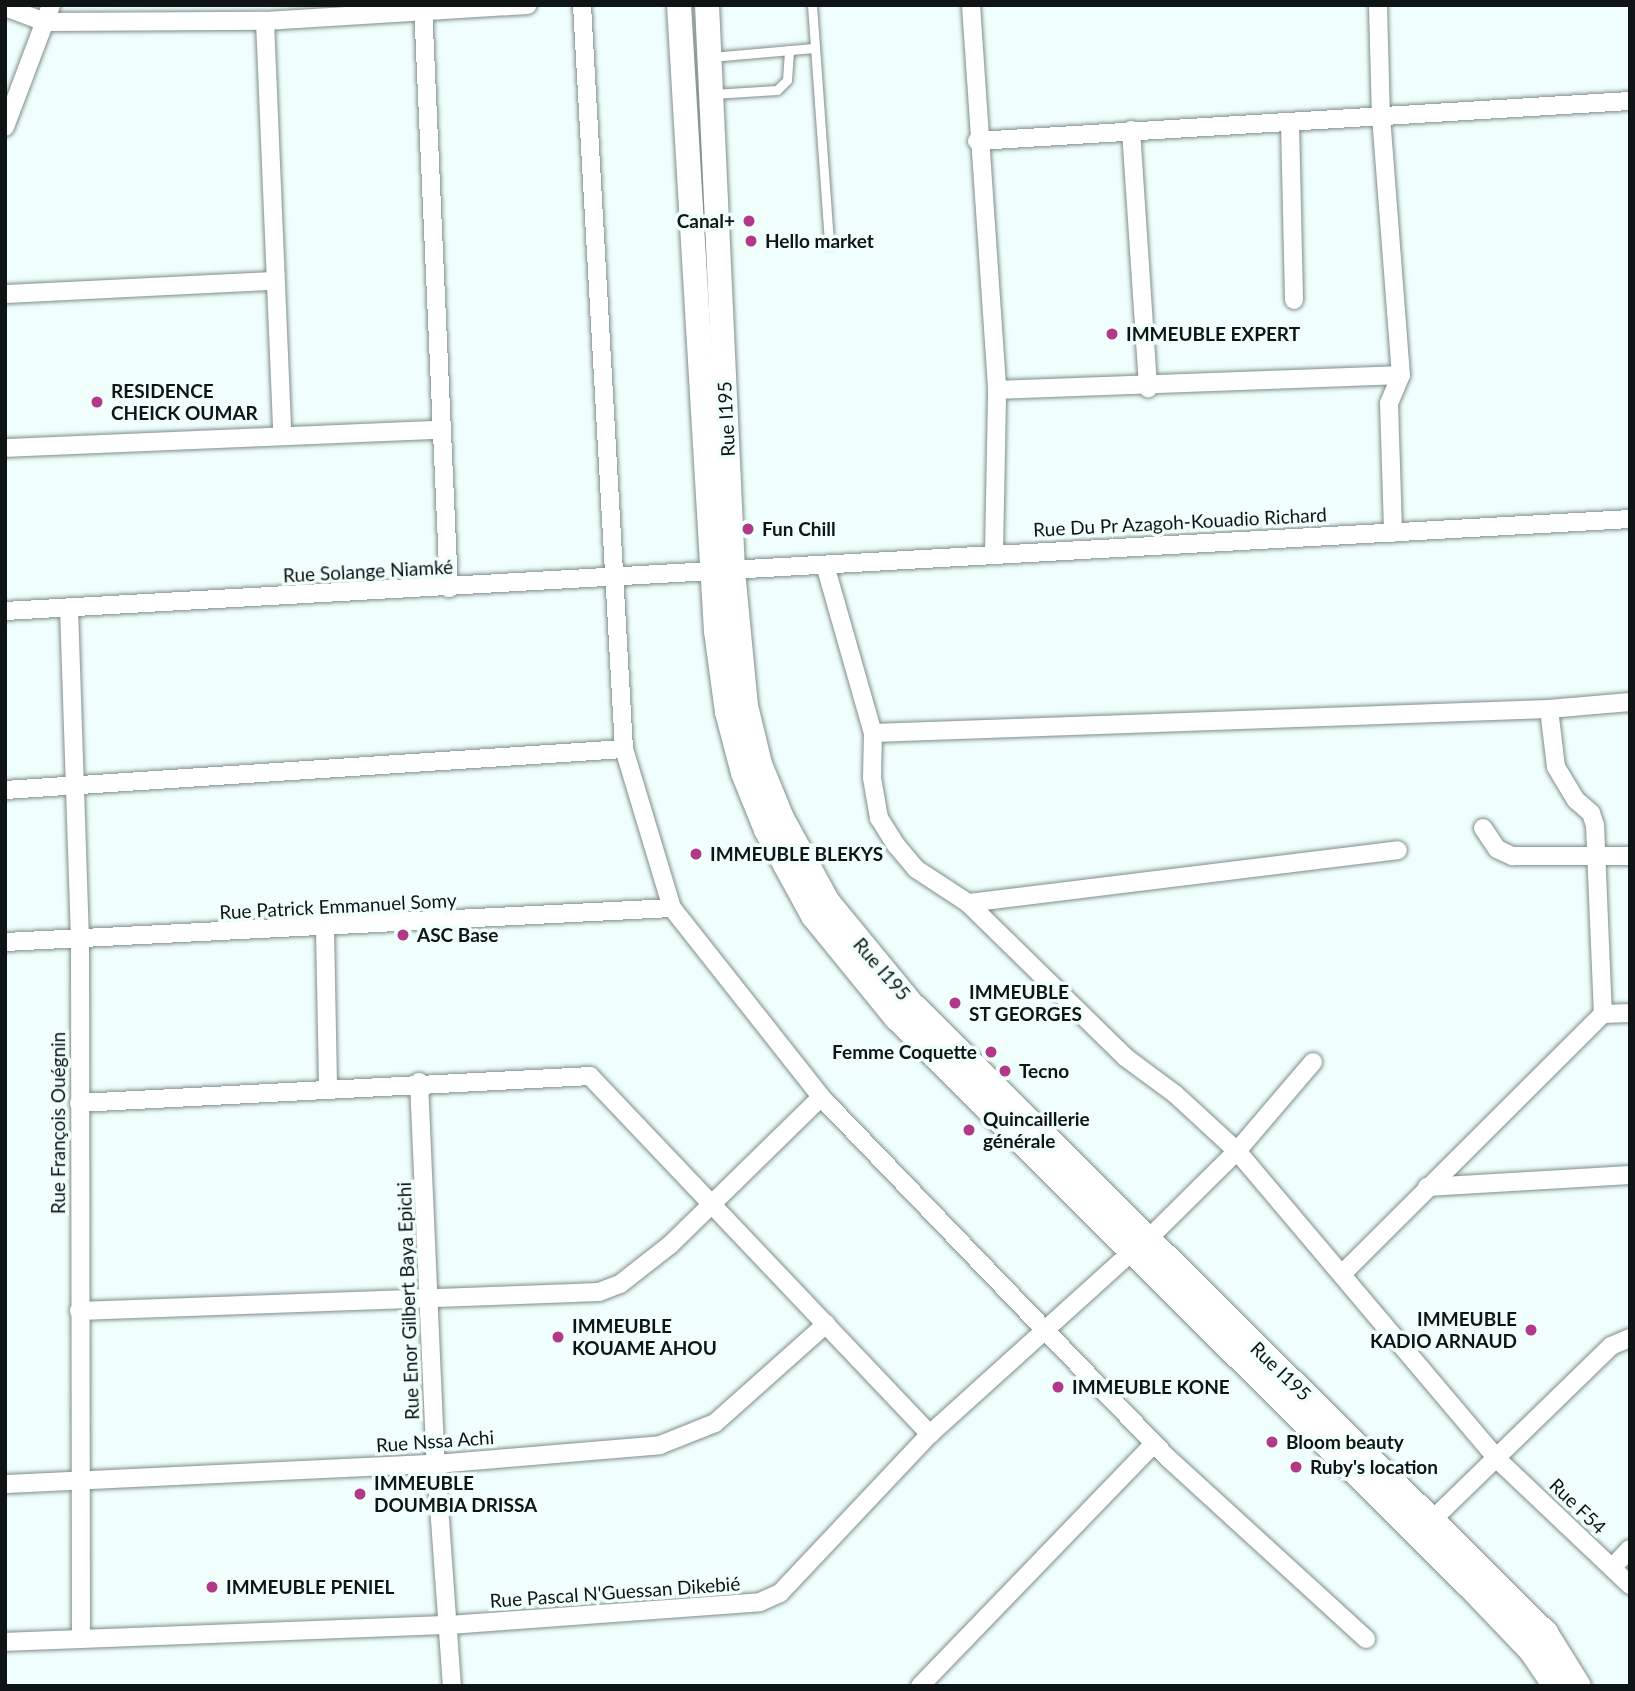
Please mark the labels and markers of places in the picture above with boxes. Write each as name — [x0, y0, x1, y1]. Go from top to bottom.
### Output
place label: Canal+ — [677, 210, 735, 232]
marker: Canal+ — [741, 213, 757, 229]
place label: Hello market — [765, 230, 874, 252]
marker: Hello market — [743, 233, 759, 249]
place label: IMMEUBLE EXPERT — [1126, 323, 1300, 345]
marker: IMMEUBLE EXPERT — [1104, 326, 1120, 342]
place label: RESIDENCE CHEICK OUMAR — [111, 380, 258, 424]
marker: RESIDENCE CHEICK OUMAR — [89, 394, 105, 410]
place label: Fun Chill — [762, 518, 836, 540]
marker: Fun Chill — [740, 521, 756, 537]
place label: IMMEUBLE BLEKYS — [710, 843, 883, 865]
marker: IMMEUBLE BLEKYS — [688, 846, 704, 862]
place label: ASC Base — [417, 924, 498, 946]
marker: ASC Base — [395, 927, 411, 943]
place label: IMMEUBLE ST GEORGES — [969, 981, 1082, 1025]
marker: IMMEUBLE ST GEORGES — [947, 995, 963, 1011]
place label: Femme Coquette — [832, 1041, 977, 1063]
marker: Femme Coquette — [983, 1044, 999, 1060]
place label: Tecno — [1019, 1060, 1069, 1082]
marker: Tecno — [997, 1063, 1013, 1079]
place label: Quincaillerie générale — [983, 1108, 1090, 1152]
marker: Quincaillerie générale — [961, 1122, 977, 1138]
place label: IMMEUBLE KADIO ARNAUD — [1369, 1308, 1517, 1352]
place label: IMMEUBLE KOUAME AHOU — [572, 1315, 717, 1359]
marker: IMMEUBLE KADIO ARNAUD — [1523, 1322, 1539, 1338]
marker: IMMEUBLE KOUAME AHOU — [550, 1329, 566, 1345]
place label: IMMEUBLE KONE — [1072, 1376, 1230, 1398]
marker: IMMEUBLE KONE — [1050, 1379, 1066, 1395]
place label: Bloom beauty — [1286, 1431, 1404, 1453]
marker: Bloom beauty — [1264, 1434, 1280, 1450]
place label: Ruby's location — [1310, 1456, 1438, 1478]
marker: Ruby's location — [1288, 1459, 1304, 1475]
place label: IMMEUBLE DOUMBIA DRISSA — [374, 1472, 538, 1516]
marker: IMMEUBLE DOUMBIA DRISSA — [352, 1486, 368, 1502]
place label: IMMEUBLE PENIEL — [226, 1576, 394, 1598]
marker: IMMEUBLE PENIEL — [204, 1579, 220, 1595]

